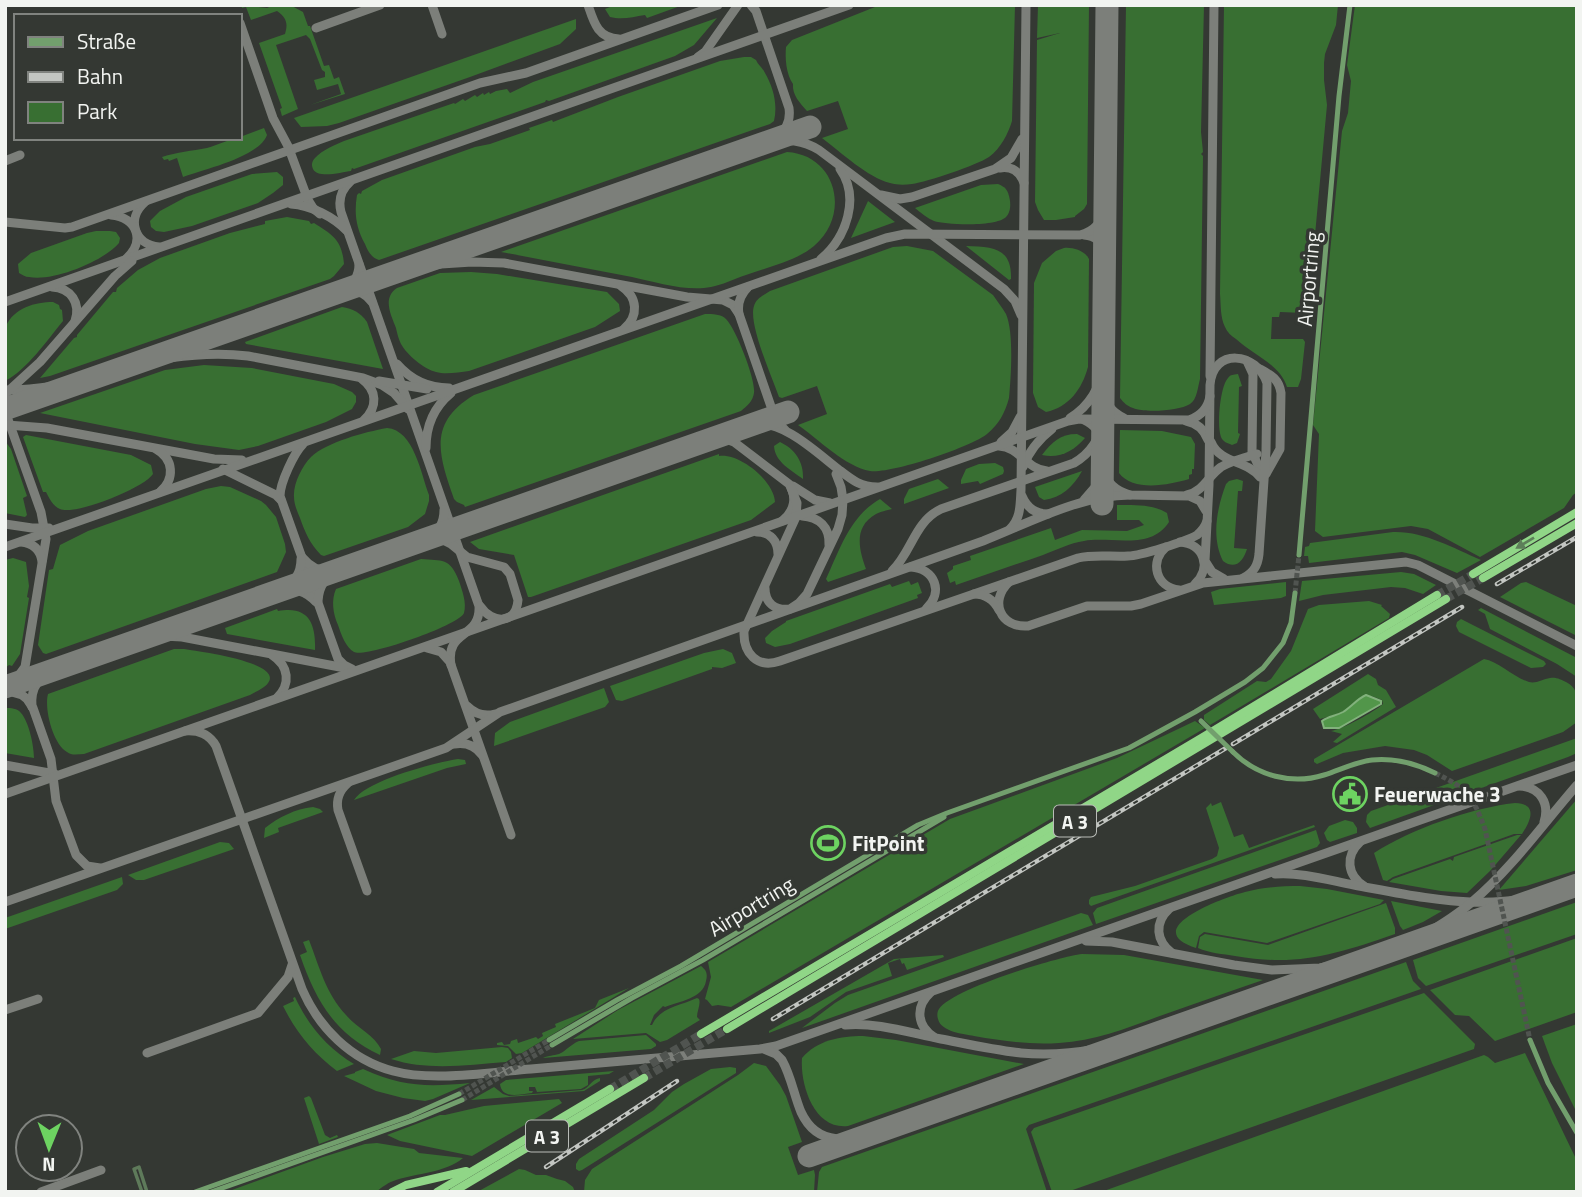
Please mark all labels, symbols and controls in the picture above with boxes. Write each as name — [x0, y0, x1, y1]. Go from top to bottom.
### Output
legend — [14, 14, 242, 140]
text: Straße — [77, 25, 136, 57]
text: Bahn — [77, 60, 123, 92]
text: Park — [77, 95, 117, 127]
street label: Airportring — [1288, 230, 1328, 328]
one-way arrow — [1515, 536, 1534, 549]
public building icon: Feuerwache 3 — [1331, 775, 1369, 813]
place label: Feuerwache 3 — [1374, 778, 1501, 810]
road number: A 3 — [1054, 806, 1096, 836]
sports icon: FitPoint — [809, 824, 847, 862]
place label: FitPoint — [852, 827, 925, 859]
street label: Airportring — [702, 868, 800, 944]
north arrow — [14, 1113, 84, 1183]
road number: A 3 — [526, 1120, 568, 1152]
text: N — [42, 1151, 56, 1180]

